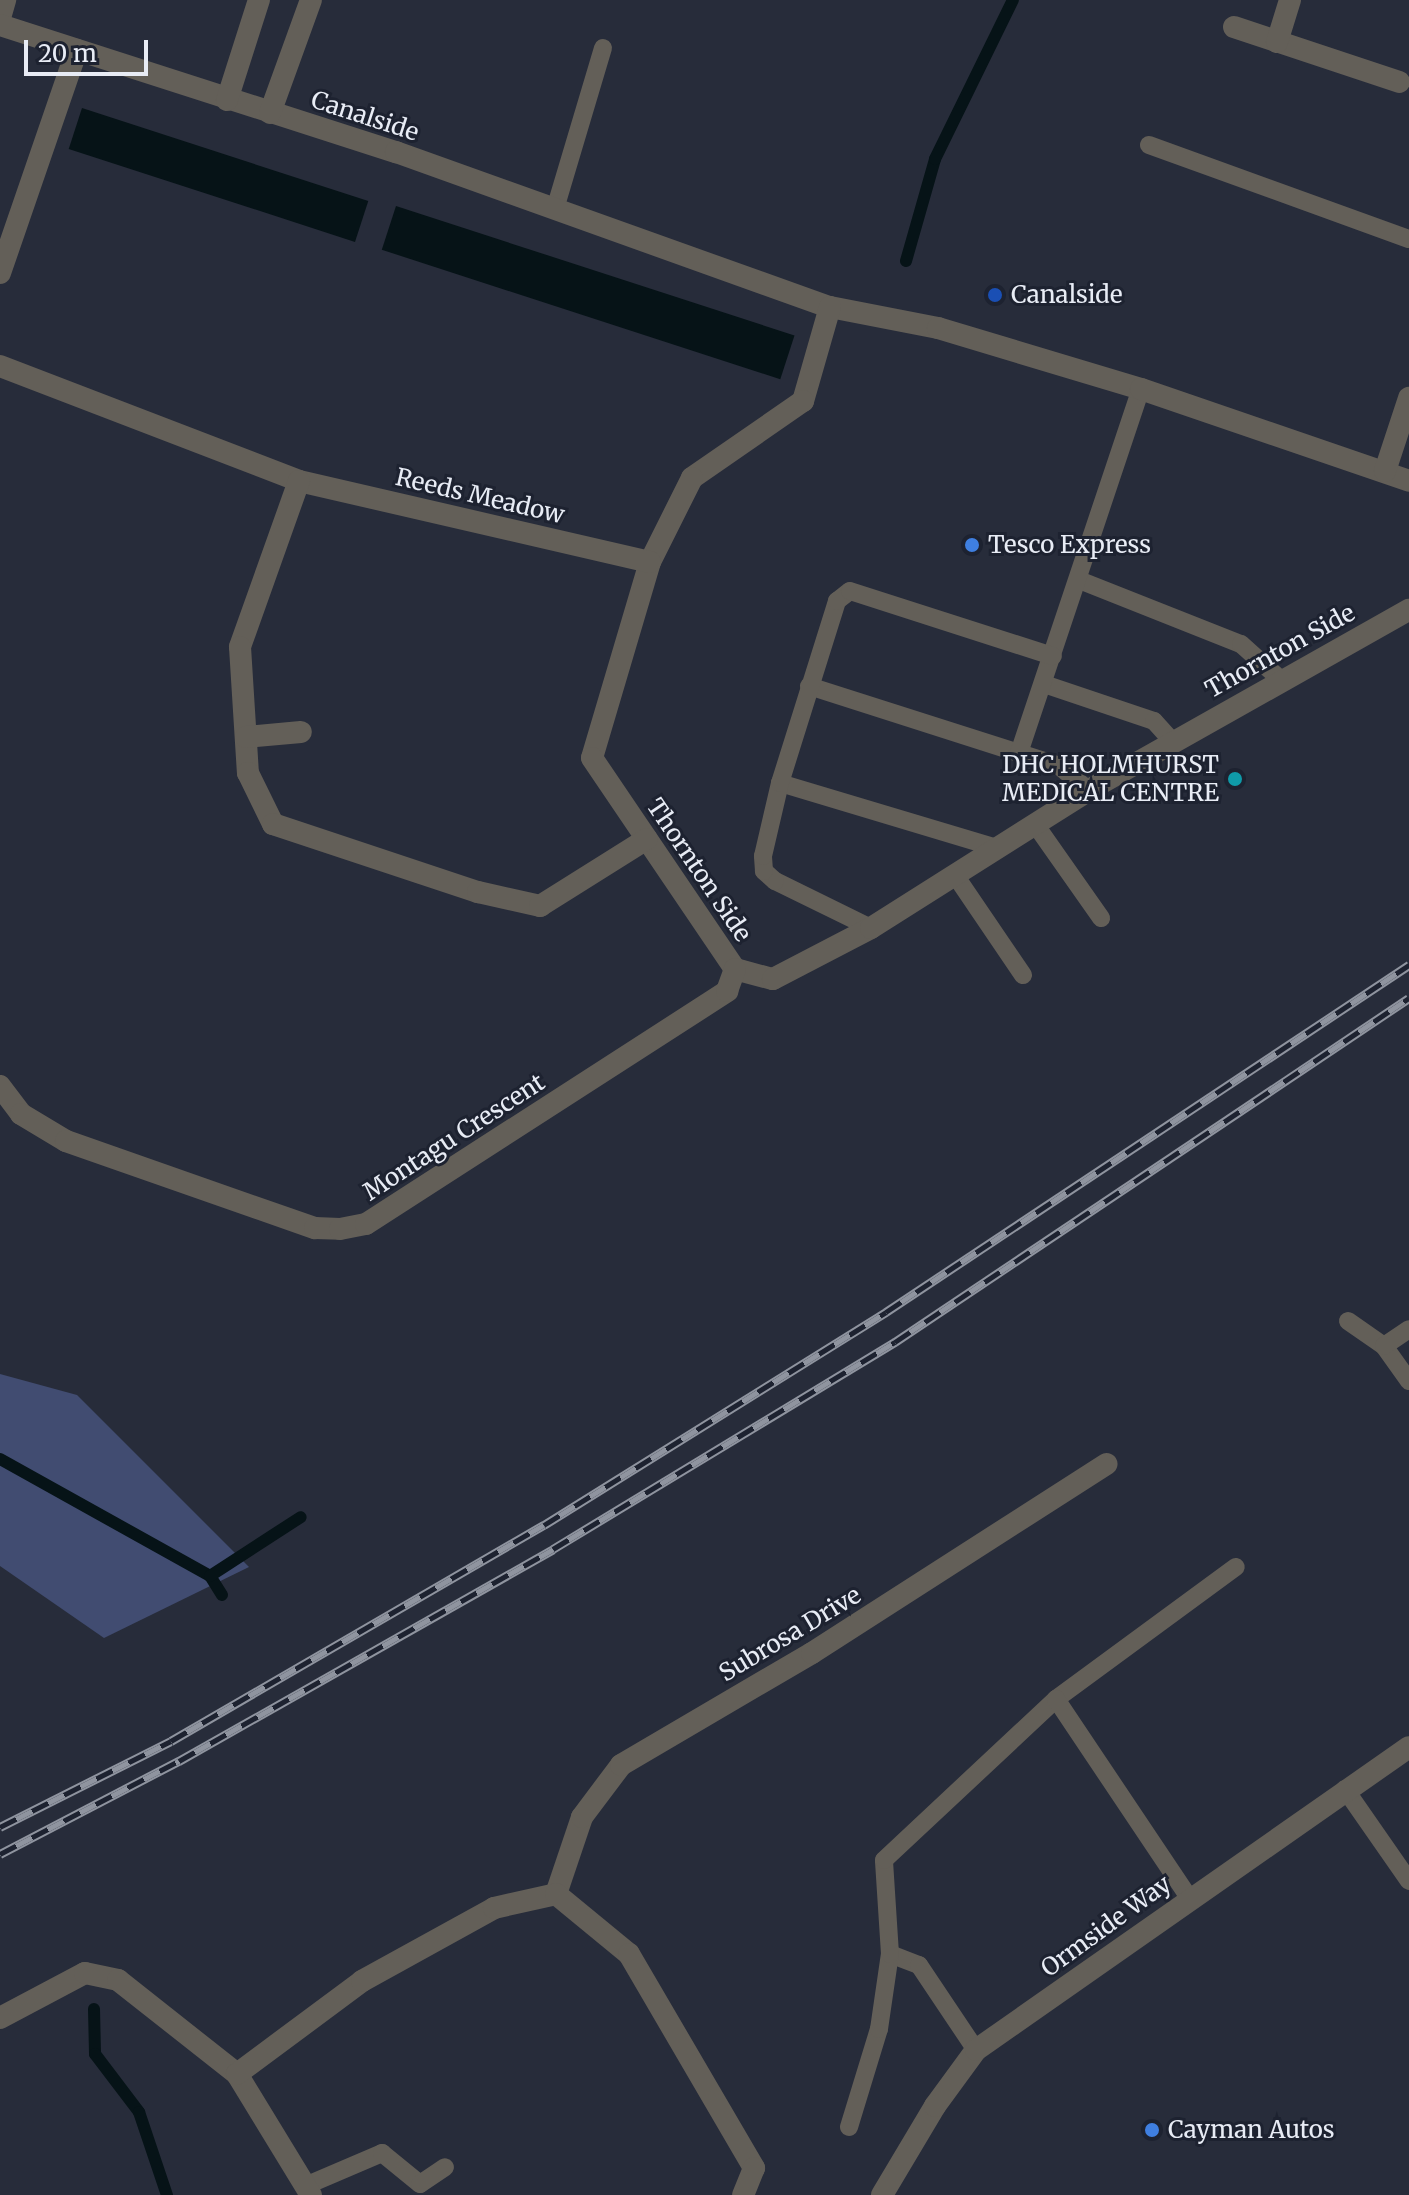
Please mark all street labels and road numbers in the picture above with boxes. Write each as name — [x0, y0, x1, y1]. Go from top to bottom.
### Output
street label: Canalside — [308, 85, 422, 147]
street label: Reeds Meadow — [393, 463, 567, 529]
street label: Thornton Side — [1200, 598, 1360, 704]
street label: Thornton Side — [641, 793, 757, 947]
street label: Montagu Crescent — [358, 1068, 550, 1206]
street label: Subrosa Drive — [714, 1580, 866, 1688]
street label: Ormside Way — [1035, 1869, 1177, 1983]

